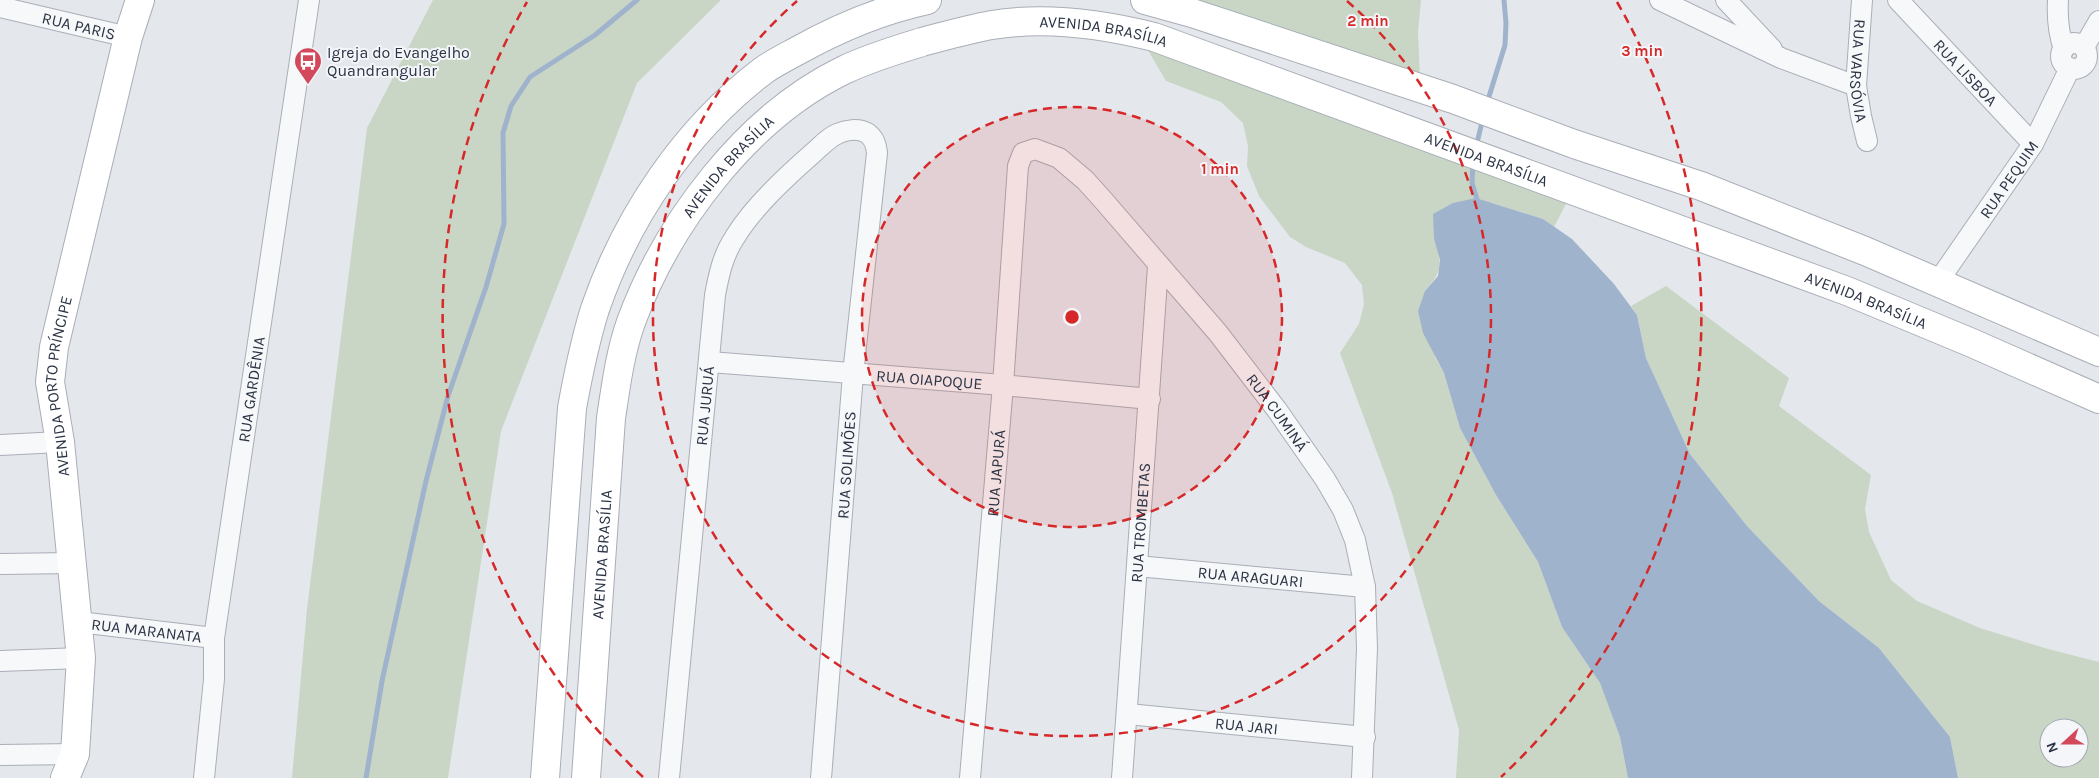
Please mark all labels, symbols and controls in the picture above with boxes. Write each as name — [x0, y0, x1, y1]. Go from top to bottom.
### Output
street label: RUA PARIS — [40, 8, 117, 44]
street label: AVENIDA BRASÍLIA — [1039, 12, 1170, 51]
text: 2 min — [1347, 12, 1389, 30]
street label: RUA VARSÓVIA — [1846, 19, 1871, 124]
street label: RUA LISBOA — [1930, 35, 2001, 110]
text: 3 min — [1621, 42, 1663, 60]
place label: Igreja do Evangelho Quandrangular — [327, 43, 470, 80]
bus stop icon: Igreja do Evangelho Quandrangular — [293, 46, 323, 85]
street label: AVENIDA BRASÍLIA — [678, 111, 778, 221]
street label: AVENIDA BRASÍLIA — [1422, 128, 1551, 191]
street label: RUA PEQUIM — [1976, 137, 2042, 222]
text: 1 min — [1201, 160, 1239, 178]
street label: AVENIDA BRASÍLIA — [1802, 267, 1930, 333]
street label: AVENIDA PORTO PRÍNCIPE — [41, 294, 76, 478]
centre of rings — [1063, 308, 1081, 326]
street label: RUA GARDÊNIA — [234, 335, 269, 444]
street label: RUA JURUÁ — [692, 365, 718, 446]
street label: RUA OIAPOQUE — [876, 366, 983, 393]
street label: RUA CUMINÁ — [1242, 370, 1312, 455]
street label: RUA SOLIMÕES — [833, 411, 860, 519]
street label: RUA JAPURÁ — [983, 429, 1009, 517]
street label: RUA TROMBETAS — [1127, 462, 1154, 583]
street label: AVENIDA BRASÍLIA — [588, 489, 616, 620]
street label: RUA ARAGUARI — [1197, 563, 1304, 591]
street label: RUA MARANATA — [90, 615, 203, 646]
street label: RUA JARI — [1214, 713, 1279, 739]
north arrow — [2039, 718, 2089, 768]
text: N — [2043, 740, 2062, 755]

